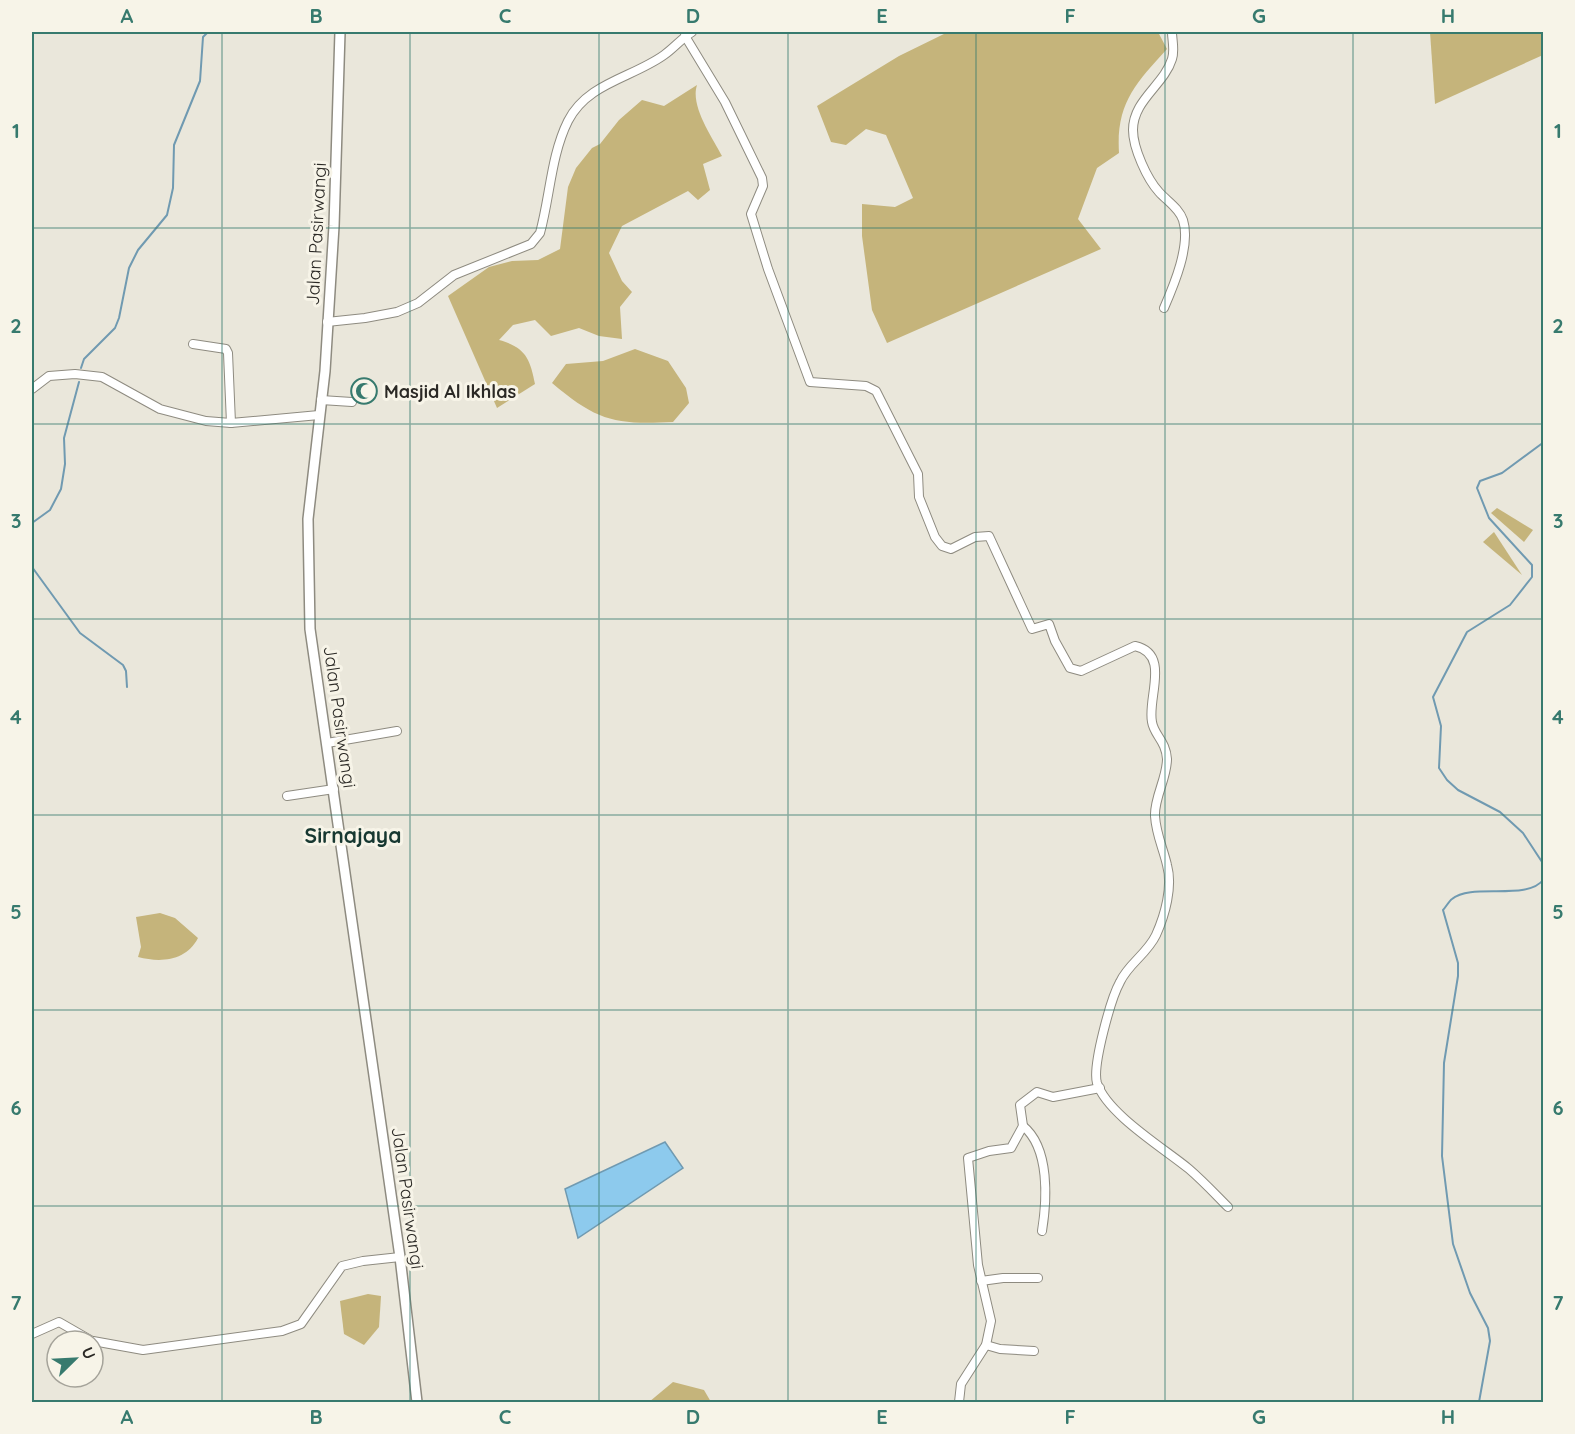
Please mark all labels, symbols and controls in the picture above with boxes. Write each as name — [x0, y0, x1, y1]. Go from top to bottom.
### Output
text: A — [121, 3, 134, 28]
text: B — [309, 3, 323, 28]
text: C — [499, 3, 512, 28]
text: D — [686, 3, 700, 28]
text: E — [876, 3, 888, 28]
text: F — [1064, 3, 1076, 28]
text: G — [1252, 3, 1266, 28]
text: H — [1441, 3, 1455, 28]
text: 1 — [12, 118, 20, 143]
text: 1 — [1554, 118, 1562, 143]
street label: Jalan Pasirwangi — [301, 162, 331, 306]
text: 2 — [10, 313, 22, 338]
text: 2 — [1552, 313, 1564, 338]
mosque icon: Masjid Al Ikhlas — [349, 376, 379, 406]
place label: Masjid Al Ikhlas — [384, 380, 516, 403]
text: 3 — [11, 508, 21, 533]
text: 3 — [1553, 508, 1563, 533]
street label: Jalan Pasirwangi — [319, 644, 361, 790]
text: 4 — [10, 704, 22, 729]
text: 4 — [1552, 704, 1564, 729]
district label: Sirnajaya — [305, 822, 401, 848]
text: 5 — [10, 899, 22, 924]
text: 5 — [1552, 899, 1564, 924]
text: 6 — [10, 1095, 22, 1120]
text: 6 — [1552, 1095, 1564, 1120]
street label: Jalan Pasirwangi — [387, 1125, 429, 1271]
text: 7 — [11, 1290, 22, 1315]
text: 7 — [1553, 1290, 1564, 1315]
north arrow — [45, 1329, 105, 1389]
text: U — [77, 1344, 100, 1362]
text: A — [121, 1404, 134, 1429]
text: B — [309, 1404, 323, 1429]
text: C — [499, 1404, 512, 1429]
text: D — [686, 1404, 700, 1429]
text: E — [876, 1404, 888, 1429]
text: F — [1064, 1404, 1076, 1429]
text: G — [1252, 1404, 1266, 1429]
text: H — [1441, 1404, 1455, 1429]

